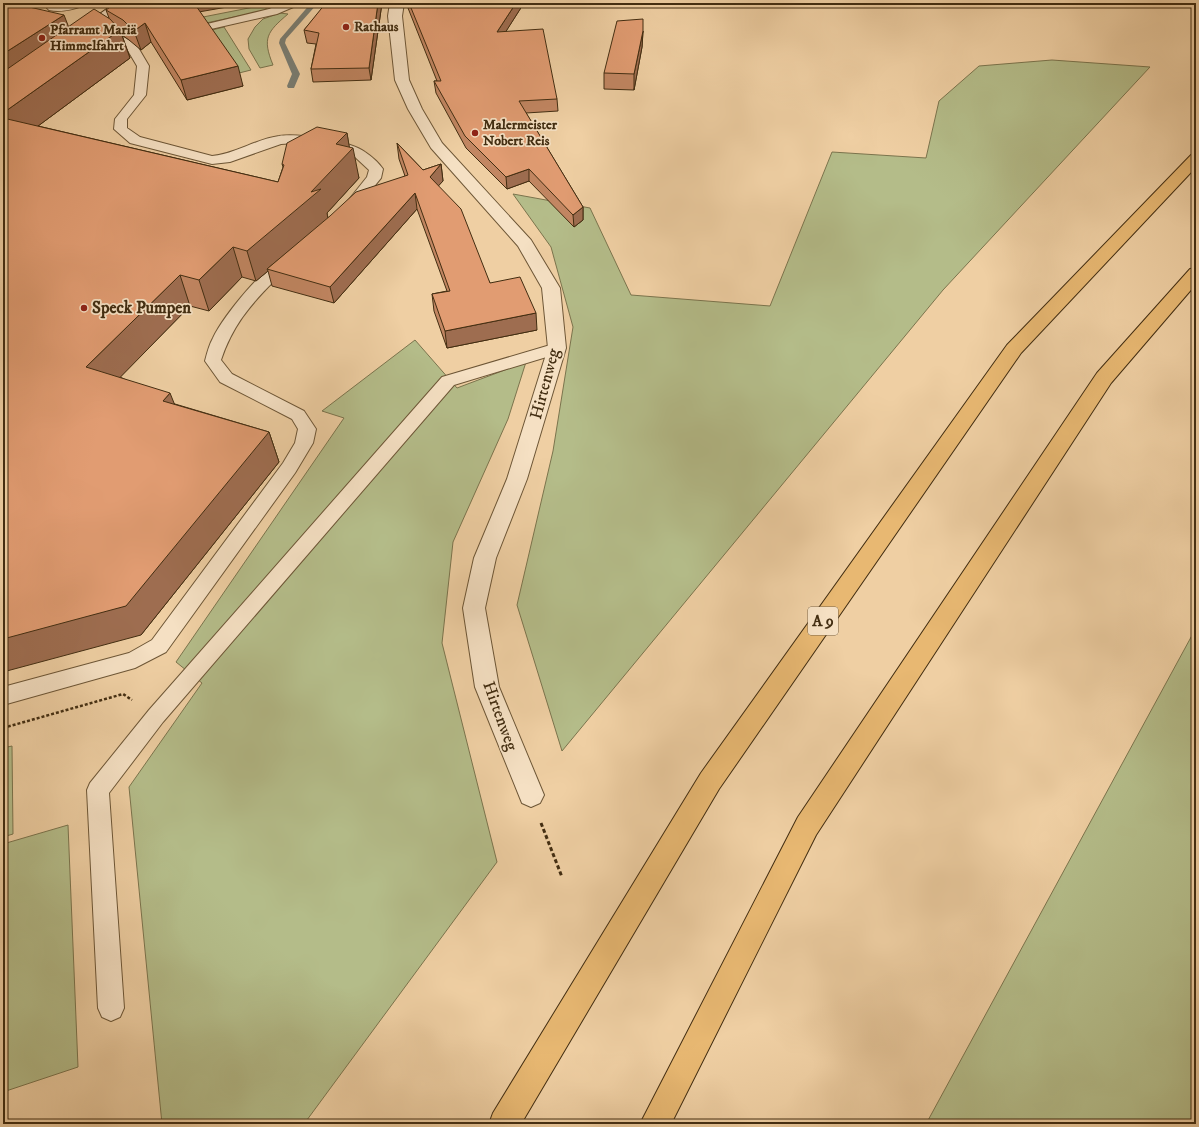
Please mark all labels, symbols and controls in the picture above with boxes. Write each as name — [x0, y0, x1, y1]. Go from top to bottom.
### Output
place label: Rathaus — [354, 18, 399, 36]
place label: Pfarramt Mariä Himmelfahrt — [50, 21, 137, 55]
marker: Rathaus — [341, 22, 351, 32]
marker: Pfarramt Mariä Himmelfahrt — [37, 33, 47, 43]
place label: Malermeister Nobert Reis — [483, 116, 558, 150]
marker: Malermeister Nobert Reis — [470, 128, 480, 138]
place label: Speck Pumpen — [92, 297, 191, 319]
marker: Speck Pumpen — [79, 303, 89, 313]
street label: Hirtenweg — [525, 345, 565, 422]
road number: A 9 — [808, 607, 838, 635]
street label: Hirtenweg — [477, 678, 523, 754]

